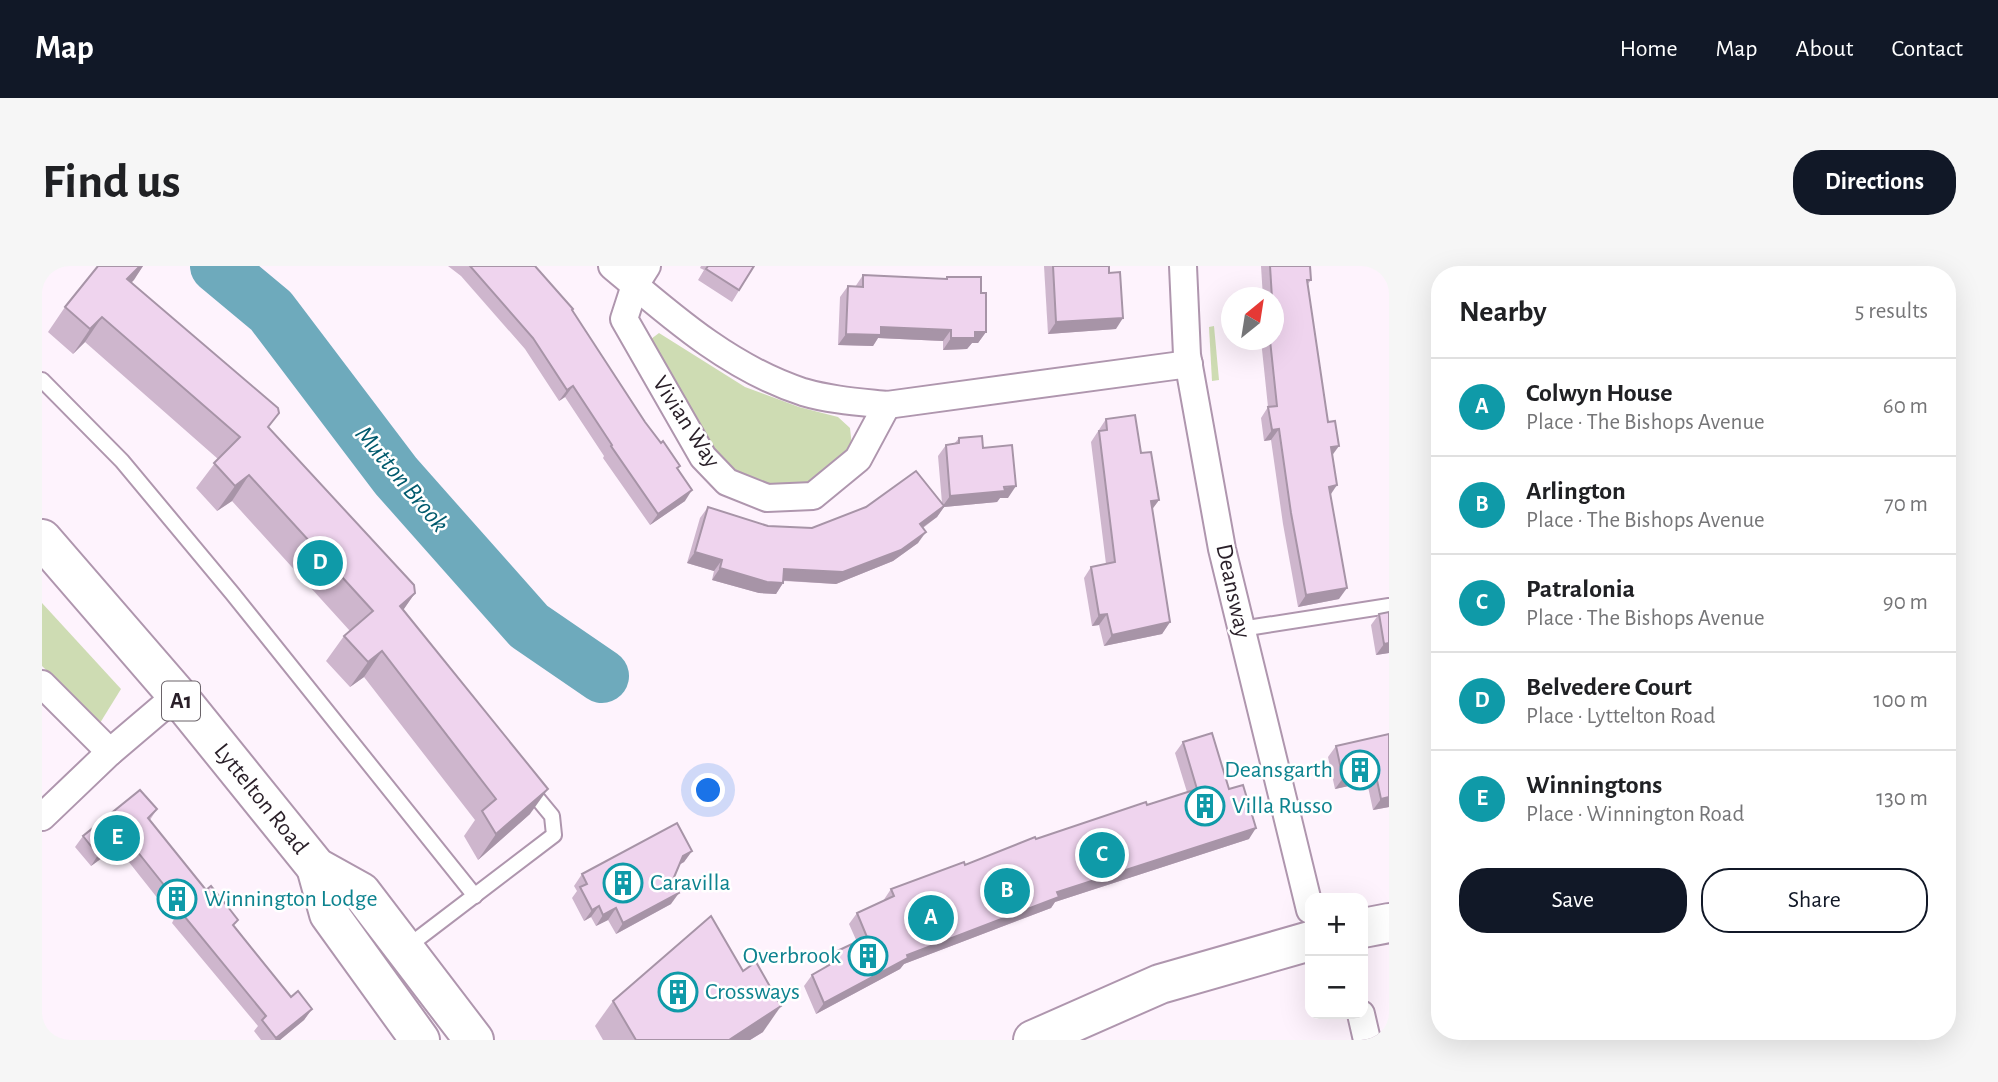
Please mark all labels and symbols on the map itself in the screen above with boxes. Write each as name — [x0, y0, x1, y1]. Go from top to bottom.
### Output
north arrow — [1221, 287, 1284, 350]
street label: Vivian Way — [648, 372, 724, 472]
water label: Mutton Brook — [350, 421, 454, 537]
pin: D — [297, 537, 343, 589]
street label: Deansway — [1211, 542, 1255, 640]
road number: A1 — [162, 682, 200, 720]
street label: Lyttelton Road — [209, 739, 313, 859]
building icon: Deansgarth — [1339, 749, 1381, 791]
place label: Deansgarth — [1224, 758, 1333, 782]
your location — [691, 773, 725, 807]
building icon: Villa Russo — [1184, 785, 1226, 827]
place label: Villa Russo — [1232, 794, 1333, 818]
pin: E — [94, 812, 140, 864]
pin: C — [1079, 829, 1125, 881]
building icon: Caravilla — [602, 862, 644, 904]
pin: B — [984, 865, 1030, 917]
place label: Caravilla — [650, 871, 731, 895]
building icon: Winnington Lodge — [156, 878, 198, 920]
place label: Winnington Lodge — [204, 887, 377, 911]
pin: A — [908, 892, 954, 944]
building icon: Overbrook — [847, 935, 889, 977]
place label: Overbrook — [743, 944, 841, 968]
building icon: Crossways — [657, 971, 699, 1013]
place label: Crossways — [705, 980, 800, 1004]

